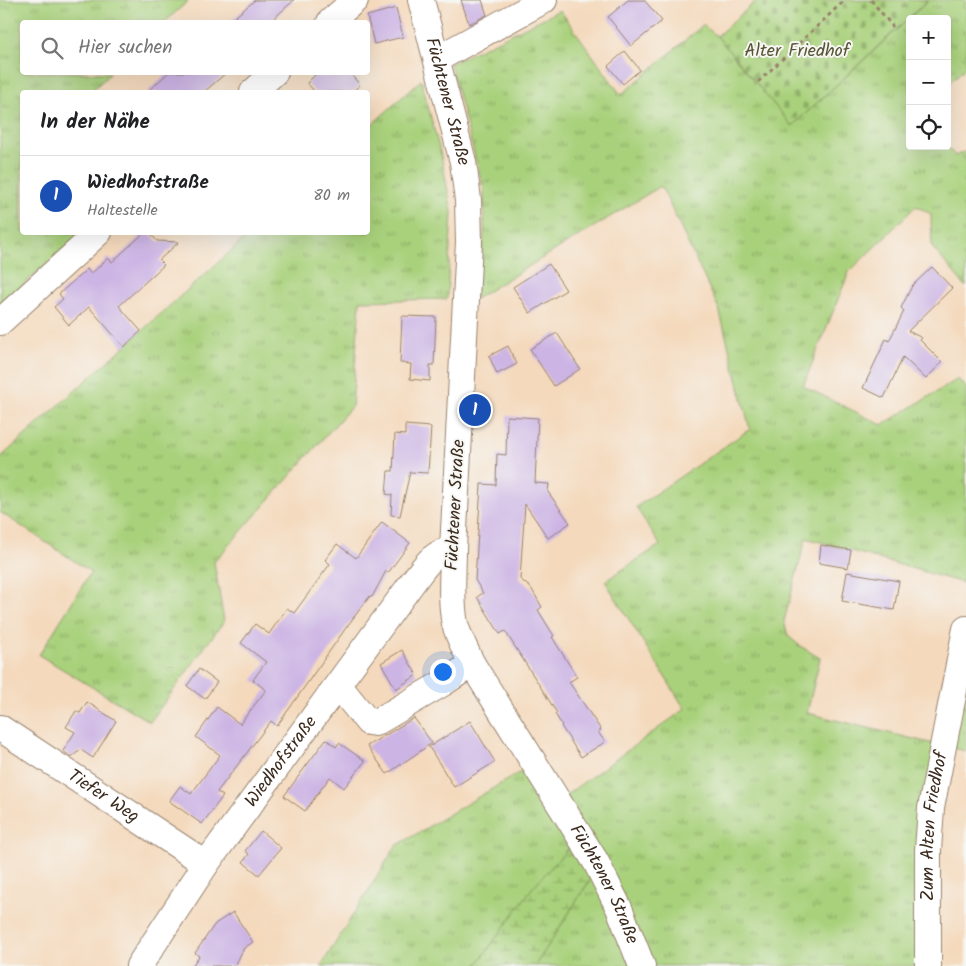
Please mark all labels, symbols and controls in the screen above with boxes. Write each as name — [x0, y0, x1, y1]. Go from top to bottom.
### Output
map controls — [906, 15, 951, 150]
button: + — [906, 15, 951, 60]
search box — [20, 20, 370, 75]
text: Hier suchen — [78, 33, 172, 63]
icon: search — [38, 34, 66, 62]
street label: Füchtener Straße — [417, 34, 478, 169]
park label: Alter Friedhof — [745, 37, 852, 66]
button: − — [906, 60, 951, 105]
button: locate — [906, 105, 951, 150]
text: In der Nähe — [40, 106, 150, 139]
text: Wiedhofstraße — [87, 168, 209, 198]
text: 1 — [54, 183, 58, 208]
text: 80 m — [313, 183, 350, 208]
text: Haltestelle — [87, 198, 158, 223]
pin: 1 — [459, 391, 491, 429]
street label: Füchtener Straße — [438, 439, 474, 571]
your location — [430, 659, 456, 685]
street label: Wiedhofstraße — [238, 710, 325, 814]
street label: Zum Alten Friedhof — [914, 747, 957, 901]
street label: Tiefer Weg — [62, 762, 145, 831]
street label: Füchtener Straße — [561, 819, 646, 948]

